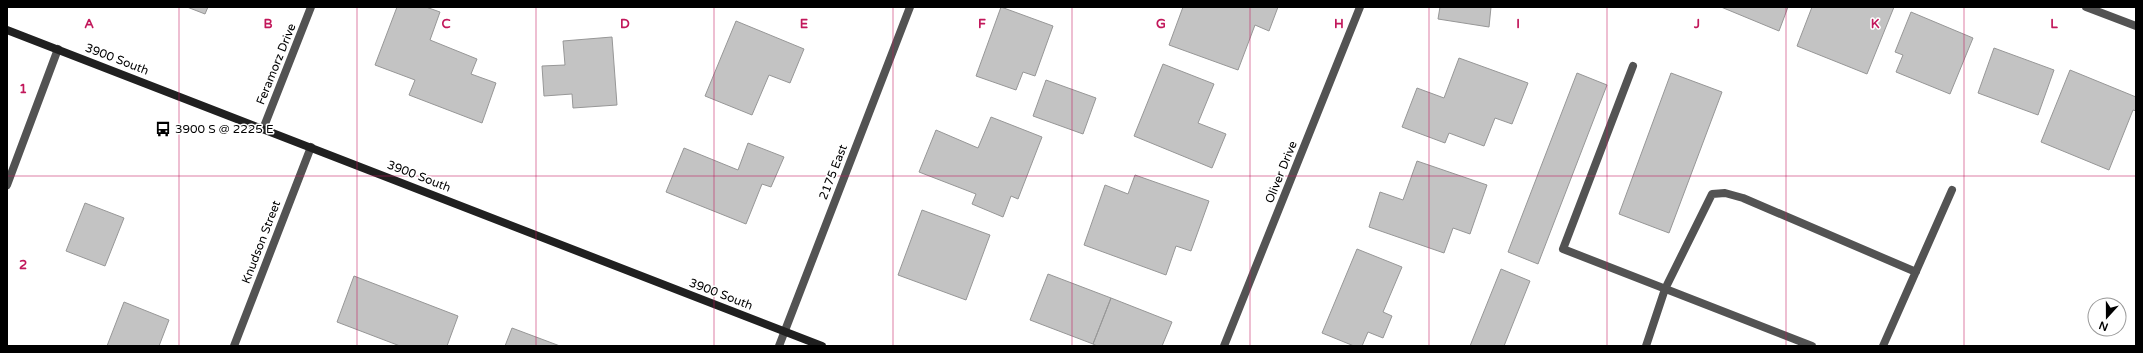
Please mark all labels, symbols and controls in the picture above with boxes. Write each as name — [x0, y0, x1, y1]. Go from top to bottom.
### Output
text: A — [84, 16, 94, 32]
text: B — [263, 16, 273, 32]
text: C — [441, 16, 451, 32]
text: D — [620, 16, 630, 32]
text: E — [800, 16, 808, 32]
text: F — [978, 16, 986, 32]
text: G — [1156, 16, 1166, 32]
text: H — [1334, 16, 1344, 32]
text: I — [1516, 16, 1520, 32]
text: J — [1693, 16, 1700, 32]
text: K — [1871, 16, 1880, 32]
text: L — [2050, 16, 2058, 32]
street label: Feramorz Drive — [253, 21, 299, 107]
street label: 3900 South — [83, 40, 151, 78]
text: 1 — [19, 81, 27, 97]
bus stop icon: 3900 S @ 2225 E — [154, 120, 172, 138]
place label: 3900 S @ 2225 E — [175, 122, 274, 136]
street label: Oliver Drive — [1262, 139, 1300, 205]
street label: 2175 East — [816, 142, 850, 202]
street label: 3900 South — [385, 157, 453, 195]
street label: Knudson Street — [239, 198, 283, 286]
text: 2 — [19, 257, 27, 273]
street label: 3900 South — [687, 275, 755, 313]
north arrow — [2087, 297, 2127, 337]
text: N — [2097, 318, 2110, 334]

